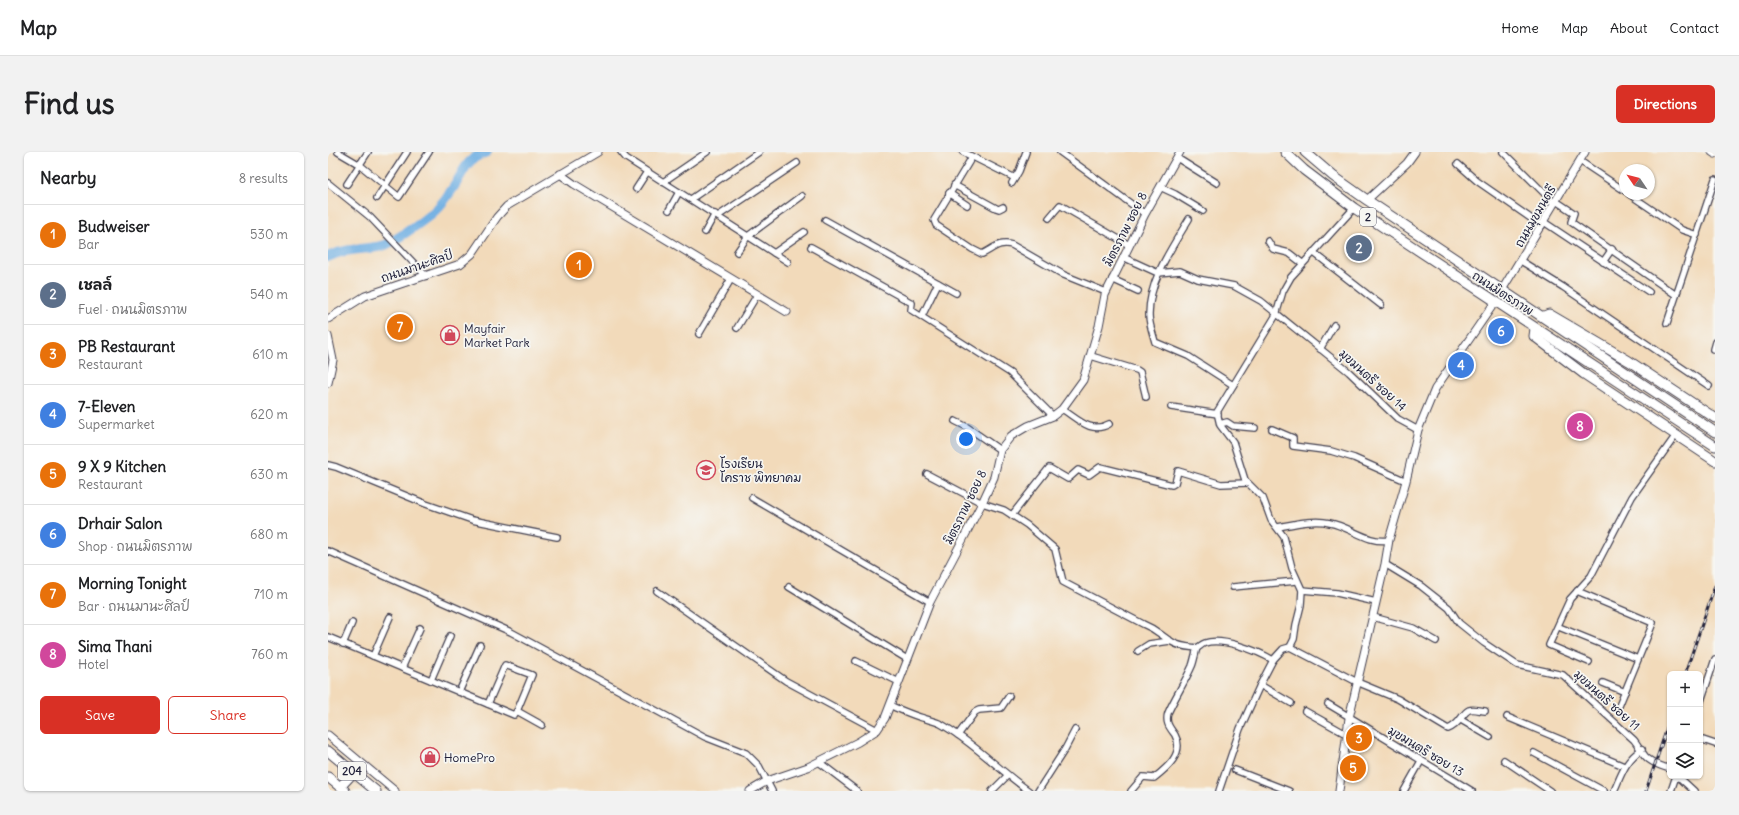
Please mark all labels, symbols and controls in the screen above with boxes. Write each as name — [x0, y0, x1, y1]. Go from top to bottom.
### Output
text: Map — [20, 16, 57, 40]
text: Home — [1501, 19, 1539, 37]
text: Map — [1561, 19, 1588, 37]
text: About — [1610, 19, 1648, 37]
text: Contact — [1670, 19, 1719, 37]
button: Directions — [1616, 85, 1715, 123]
text: Find us — [24, 86, 115, 122]
north arrow — [1619, 164, 1655, 200]
text: Nearby — [40, 167, 96, 189]
text: 8 results — [239, 170, 288, 187]
street label: ถนนมุขมนตรี — [1511, 182, 1561, 251]
street label: มิตรภาพ ซอย 8 — [1100, 189, 1150, 268]
road number: 2 — [1360, 208, 1376, 226]
text: Budweiser — [78, 217, 150, 236]
text: 1 — [50, 226, 56, 243]
text: 530 m — [250, 226, 288, 243]
pin: 2 — [1346, 233, 1372, 263]
text: Bar — [78, 236, 99, 253]
street label: ถนนมานะศิลป์ — [379, 247, 455, 285]
pin: 1 — [566, 250, 592, 280]
street label: ถนนมิตรภาพ — [1470, 268, 1536, 318]
text: เชลล์ — [78, 275, 112, 294]
text: 2 — [49, 286, 57, 303]
text: 540 m — [250, 286, 288, 303]
text: Fuel · ถนนมิตรภาพ — [78, 301, 187, 318]
pin: 7 — [387, 312, 413, 342]
pin: 6 — [1488, 316, 1514, 346]
place label: Mayfair Market Park — [464, 321, 530, 350]
shop icon: Mayfair Market Park — [439, 324, 461, 346]
text: PB Restaurant — [78, 337, 175, 356]
text: 3 — [49, 346, 57, 363]
text: 610 m — [252, 346, 288, 363]
street label: มุขมนตรี ซอย 14 — [1335, 346, 1410, 416]
pin: 4 — [1448, 350, 1474, 380]
text: Restaurant — [78, 356, 143, 373]
text: 7-Eleven — [78, 397, 136, 416]
text: 4 — [49, 406, 57, 423]
text: 620 m — [250, 406, 288, 423]
pin: 8 — [1567, 411, 1593, 441]
text: Supermarket — [78, 416, 155, 433]
your location — [956, 429, 976, 449]
place label: โรงเรียน โคราช พิทยาคม — [720, 456, 801, 485]
text: 9 X 9 Kitchen — [78, 457, 166, 476]
school or university icon: โรงเรียน โคราช พิทยาคม — [695, 459, 717, 481]
text: 5 — [49, 466, 57, 483]
text: 630 m — [250, 466, 288, 483]
street label: มิตรภาพ ซอย 8 — [941, 467, 990, 547]
text: Restaurant — [78, 476, 143, 493]
text: Drhair Salon — [78, 514, 162, 533]
text: 6 — [49, 526, 57, 543]
text: 680 m — [250, 526, 288, 543]
text: Shop · ถนนมิตรภาพ — [78, 538, 192, 555]
text: Morning Tonight — [78, 574, 187, 593]
text: 7 — [50, 586, 56, 603]
text: 710 m — [253, 586, 288, 603]
text: Bar · ถนนมานะศิลป์ — [78, 598, 190, 615]
text: Sima Thani — [78, 637, 152, 656]
text: 8 — [49, 646, 57, 663]
text: 760 m — [251, 646, 288, 663]
text: Hotel — [78, 656, 109, 673]
street label: มุขมนตรี ซอย 11 — [1570, 667, 1643, 735]
map controls — [1667, 671, 1703, 779]
button: + — [1667, 671, 1703, 707]
button: Save — [40, 696, 160, 734]
button: Share — [168, 696, 288, 734]
button: − — [1667, 707, 1703, 743]
pin: 3 — [1346, 723, 1372, 753]
street label: มุขมนตรี ซอย 13 — [1385, 723, 1467, 781]
button: layers — [1667, 743, 1703, 779]
shop icon: HomePro — [419, 746, 441, 768]
place label: HomePro — [444, 750, 495, 765]
pin: 5 — [1340, 753, 1366, 783]
road number: 204 — [338, 762, 366, 780]

